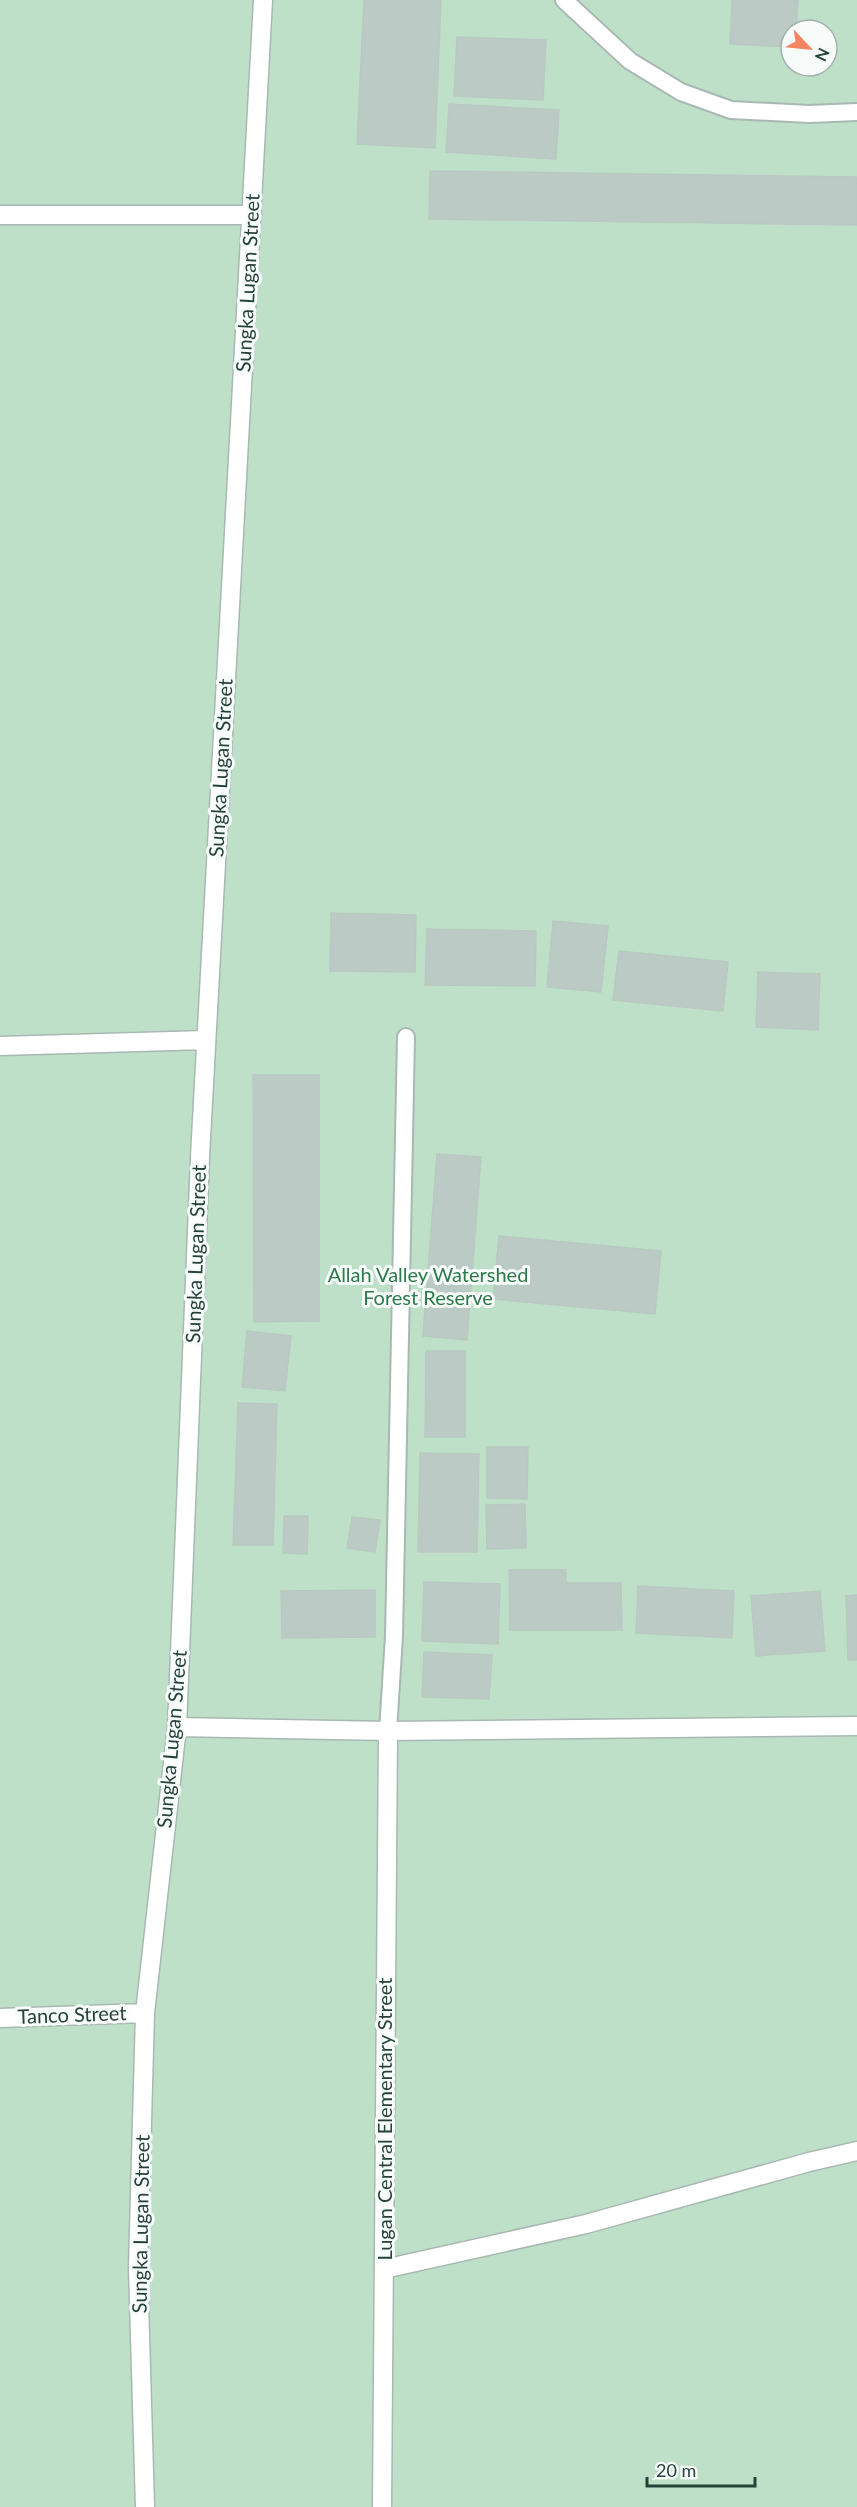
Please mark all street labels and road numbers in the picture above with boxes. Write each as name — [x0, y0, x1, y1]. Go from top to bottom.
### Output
street label: Sungka Lugan Street — [230, 193, 264, 373]
street label: Sungka Lugan Street — [203, 678, 237, 858]
street label: Sungka Lugan Street — [180, 1164, 210, 1344]
street label: Sungka Lugan Street — [151, 1649, 191, 1829]
street label: Lugan Central Elementary Street — [372, 1977, 396, 2261]
street label: Tanco Street — [17, 2000, 127, 2028]
street label: Sungka Lugan Street — [126, 2134, 154, 2314]

